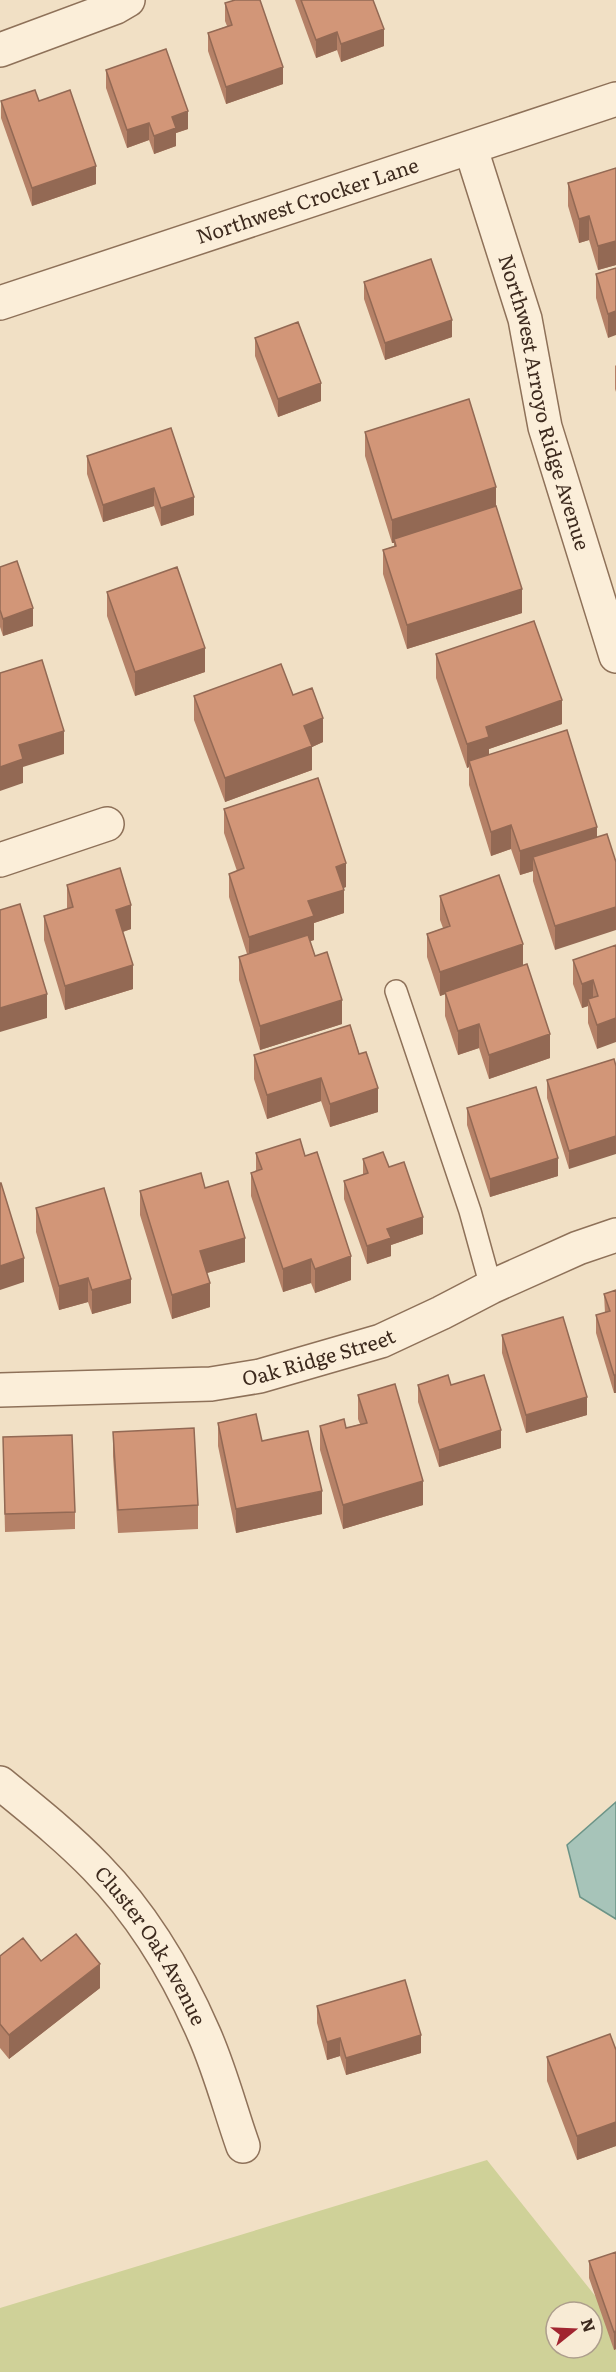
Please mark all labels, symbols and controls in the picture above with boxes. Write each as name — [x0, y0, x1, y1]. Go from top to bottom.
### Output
street label: Northwest Crocker Lane — [192, 148, 422, 250]
street label: Northwest Arroyo Ridge Avenue — [492, 250, 599, 554]
street label: Oak Ridge Street — [240, 1320, 399, 1392]
street label: Cluster Oak Avenue — [89, 1858, 215, 2030]
north arrow — [544, 2300, 604, 2360]
text: N — [576, 2315, 603, 2335]

